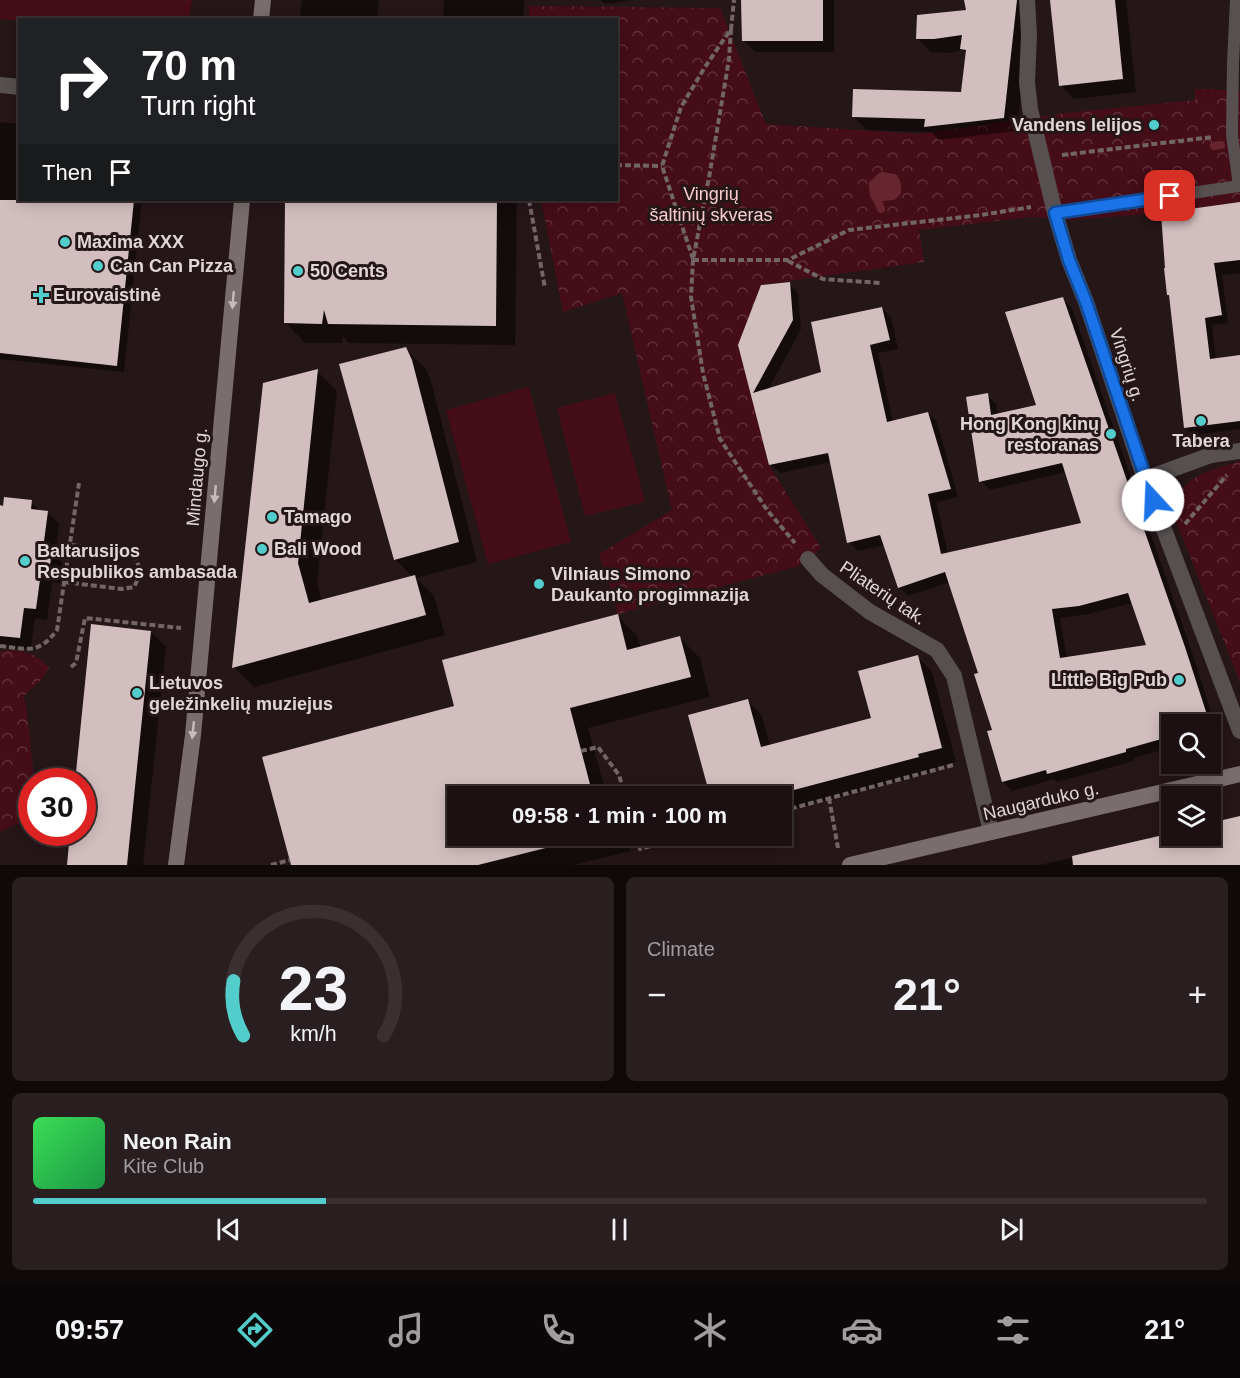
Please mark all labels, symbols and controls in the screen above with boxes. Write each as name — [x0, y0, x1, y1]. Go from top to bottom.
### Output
icon: right — [42, 42, 120, 120]
text: 70 m — [141, 42, 237, 89]
text: Turn right — [141, 91, 256, 121]
place label: Vandens lelijos — [1012, 115, 1142, 135]
marker: Vandens lelijos — [1147, 118, 1161, 132]
icon: arrive — [104, 156, 137, 189]
text: Then — [42, 160, 92, 185]
pin — [1144, 170, 1195, 221]
icon: arrive — [1153, 179, 1186, 212]
park label: Vingrių šaltinių skveras — [649, 184, 773, 225]
place label: Maxima XXX — [77, 232, 184, 252]
marker: Maxima XXX — [58, 235, 72, 249]
place label: Can Can Pizza — [110, 256, 234, 276]
marker: Can Can Pizza — [91, 259, 105, 273]
place label: 50 Cents — [310, 261, 385, 281]
marker: 50 Cents — [291, 264, 305, 278]
place label: Eurovaistinė — [53, 285, 161, 305]
marker: Eurovaistinė — [34, 288, 48, 302]
one-way arrow — [228, 290, 238, 309]
street label: Vingrių g. — [1106, 326, 1148, 404]
place label: Hong Kong kinų restoranas — [960, 414, 1099, 455]
marker: Tabera — [1194, 414, 1208, 428]
street label: Mindaugo g. — [183, 427, 211, 527]
marker: Hong Kong kinų restoranas — [1104, 427, 1118, 441]
place label: Tabera — [1172, 431, 1231, 451]
position arrow — [1121, 468, 1185, 532]
one-way arrow — [210, 484, 220, 503]
place label: Tamago — [284, 507, 352, 527]
marker: Tamago — [265, 510, 279, 524]
place label: Bali Wood — [274, 539, 362, 559]
place label: Baltarusijos Respublikos ambasada — [37, 541, 238, 582]
marker: Bali Wood — [255, 542, 269, 556]
marker: Baltarusijos Respublikos ambasada — [18, 554, 32, 568]
street label: Pliaterių tak. — [836, 557, 930, 629]
place label: Vilniaus Simono Daukanto progimnazija — [551, 564, 750, 605]
marker: Vilniaus Simono Daukanto progimnazija — [532, 577, 546, 591]
place label: Little Big Pub — [1051, 670, 1167, 690]
place label: Lietuvos geležinkelių muziejus — [149, 673, 333, 714]
marker: Little Big Pub — [1172, 673, 1186, 687]
marker: Lietuvos geležinkelių muziejus — [130, 686, 144, 700]
map controls — [1161, 714, 1221, 846]
button: search — [1161, 714, 1221, 774]
one-way arrow — [188, 720, 198, 739]
speed limit sign: 30 — [18, 768, 96, 846]
street label: Naugarduko g. — [981, 778, 1101, 824]
button: layers — [1161, 786, 1221, 846]
text: 09:58 · 1 min · 100 m — [512, 803, 727, 828]
text: Climate — [647, 938, 715, 960]
text: 23 — [278, 954, 348, 1023]
text: 21° — [893, 969, 961, 1020]
text: − — [647, 976, 666, 1013]
text: + — [1188, 976, 1207, 1013]
text: km/h — [290, 1022, 336, 1046]
text: Neon Rain — [123, 1129, 232, 1154]
text: Kite Club — [123, 1155, 204, 1177]
icon: previous — [212, 1213, 245, 1246]
icon: pause — [603, 1213, 636, 1246]
icon: next — [995, 1213, 1028, 1246]
icon: directions — [234, 1309, 276, 1351]
icon: music — [385, 1309, 427, 1351]
icon: phone — [537, 1309, 579, 1351]
icon: climate — [689, 1309, 731, 1351]
icon: car — [841, 1309, 883, 1351]
icon: filters — [992, 1309, 1034, 1351]
text: 09:57 — [55, 1315, 124, 1345]
text: 21° — [1144, 1315, 1185, 1345]

